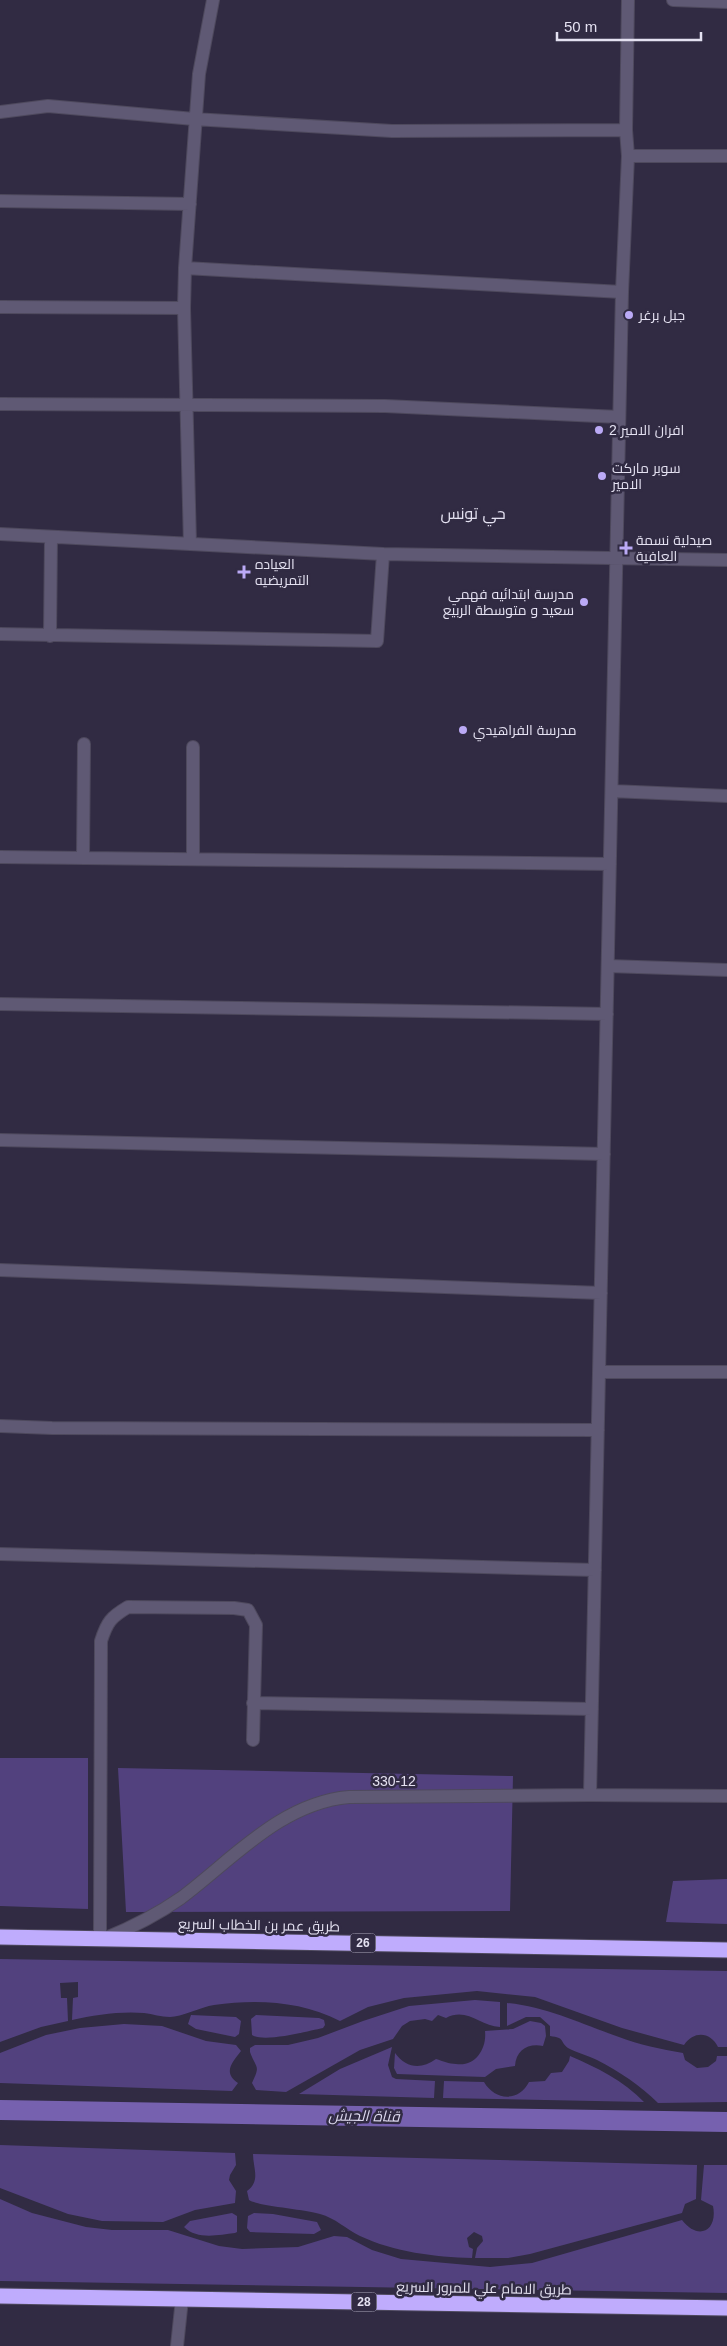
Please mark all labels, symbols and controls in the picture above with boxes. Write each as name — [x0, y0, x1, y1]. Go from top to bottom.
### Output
scale bar — [557, 10, 701, 42]
text: 50 m — [564, 18, 597, 35]
place label: جبل برغر — [638, 307, 685, 323]
marker: جبل برغر — [623, 309, 635, 321]
place label: افران الامير 2 — [609, 422, 684, 438]
marker: افران الامير 2 — [593, 424, 605, 436]
place label: سوبر ماركت الامير — [611, 460, 681, 492]
marker: سوبر ماركت الامير — [596, 470, 608, 482]
district label: حي تونس — [440, 505, 506, 527]
place label: صيدلية نسمة العافية — [636, 532, 712, 564]
marker: صيدلية نسمة العافية — [620, 542, 632, 554]
place label: العياده التمريضيه — [255, 556, 309, 588]
marker: العياده التمريضيه — [237, 565, 251, 579]
place label: مدرسة ابتدائيه فهمي سعيد و متوسطة الربيع — [443, 586, 574, 619]
marker: مدرسة ابتدائيه فهمي سعيد و متوسطة الربيع — [578, 596, 590, 608]
place label: مدرسة الفراهيدي — [473, 722, 577, 742]
marker: مدرسة الفراهيدي — [457, 724, 469, 736]
street label: 330-12 — [372, 1773, 416, 1789]
street label: طريق عمر بن الخطاب السريع — [178, 1916, 340, 1935]
road number: 26 — [350, 1934, 376, 1952]
water label: قناة الجيش — [328, 2106, 401, 2126]
street label: طريق الامام علي للمرور السريع — [396, 2278, 572, 2302]
road number: 28 — [352, 2292, 376, 2312]

